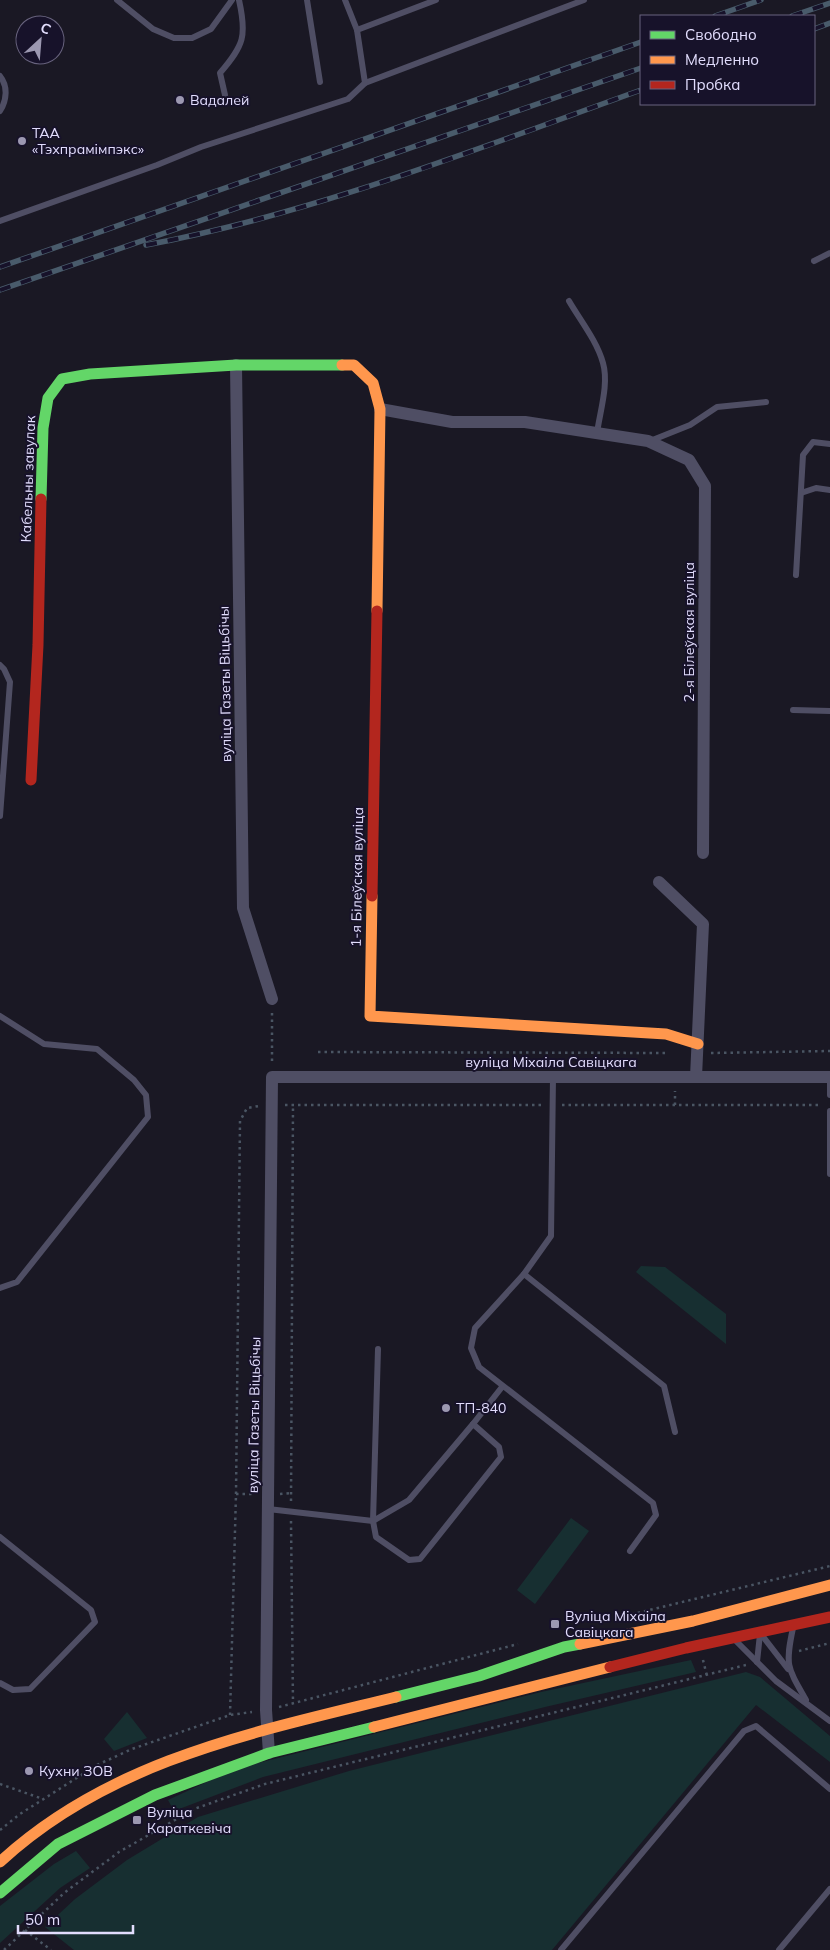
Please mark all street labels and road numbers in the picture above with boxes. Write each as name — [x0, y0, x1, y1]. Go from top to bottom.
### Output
street label: Кабельны завулак — [17, 415, 39, 543]
street label: 2-я Білеўская вуліца — [680, 562, 698, 702]
street label: вуліца Газеты Віцьбічы — [215, 606, 235, 762]
street label: 1-я Білеўская вуліца — [347, 807, 367, 947]
street label: вуліца Міхаіла Савіцкага — [465, 1053, 637, 1071]
street label: вуліца Газеты Віцьбічы — [244, 1337, 264, 1493]

